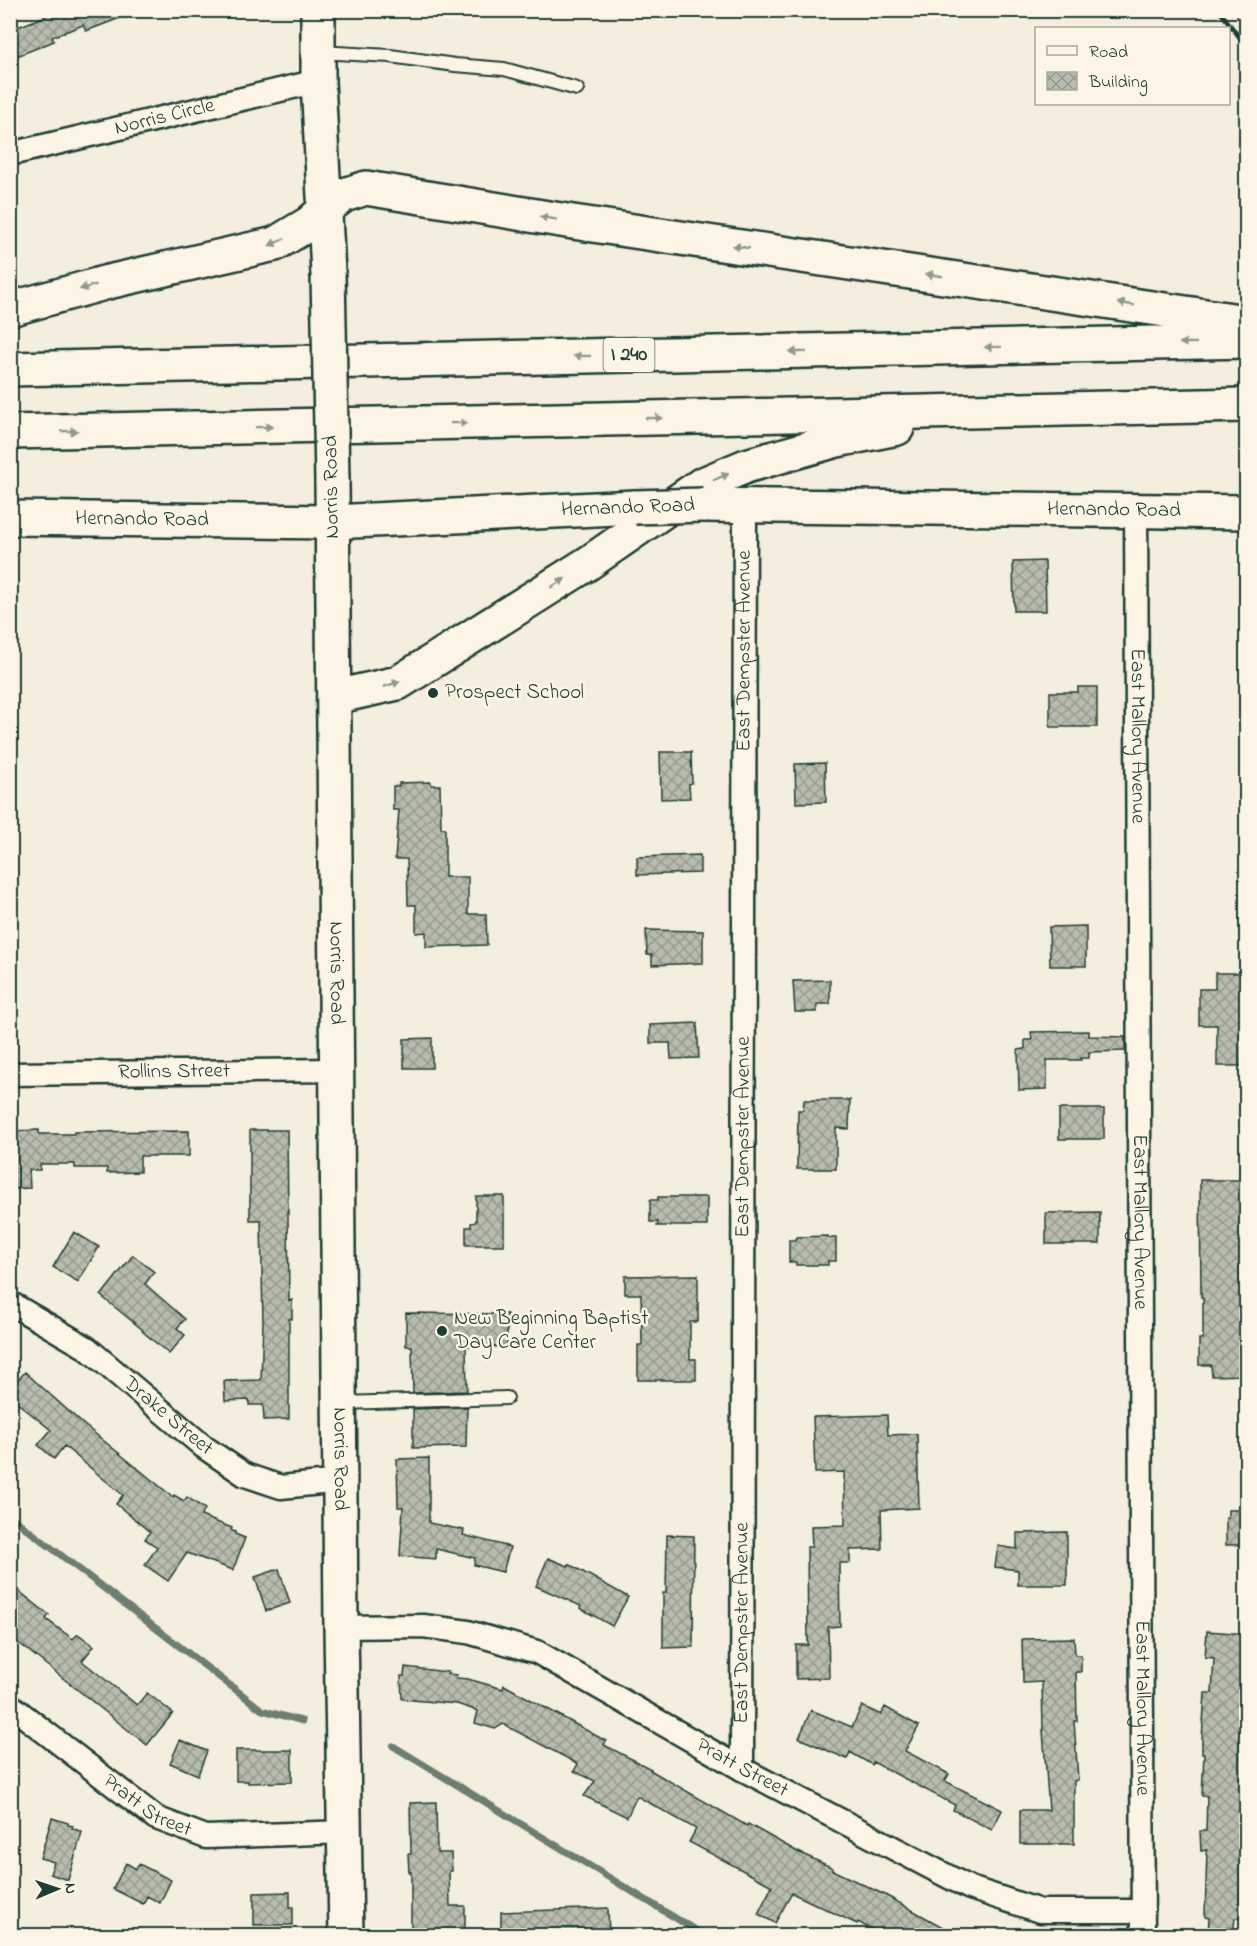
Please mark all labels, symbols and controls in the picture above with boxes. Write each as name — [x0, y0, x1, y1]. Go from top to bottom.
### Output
legend — [1035, 27, 1230, 105]
text: Road — [1089, 40, 1128, 66]
text: Building — [1088, 70, 1148, 97]
street label: Norris Circle — [112, 91, 218, 144]
one-way arrow — [538, 213, 557, 222]
one-way arrow — [268, 237, 285, 246]
one-way arrow — [731, 242, 750, 251]
one-way arrow — [924, 270, 943, 279]
one-way arrow — [79, 283, 97, 293]
one-way arrow — [1117, 299, 1136, 308]
road number: I 240 — [604, 338, 654, 372]
one-way arrow — [1179, 338, 1198, 348]
one-way arrow — [984, 342, 1003, 352]
one-way arrow — [789, 347, 808, 356]
one-way arrow — [573, 352, 592, 361]
one-way arrow — [644, 414, 663, 423]
one-way arrow — [449, 418, 468, 427]
one-way arrow — [254, 422, 273, 431]
one-way arrow — [59, 426, 78, 435]
street label: Norris Road — [316, 435, 348, 539]
one-way arrow — [712, 472, 730, 481]
street label: Hernando Road — [561, 491, 696, 525]
street label: Hernando Road — [1047, 494, 1181, 526]
street label: Hernando Road — [75, 504, 209, 535]
street label: East Dempster Avenue — [729, 550, 760, 752]
one-way arrow — [550, 577, 566, 588]
street label: East Mallory Avenue — [1120, 648, 1153, 824]
place label: Prospect School — [445, 678, 584, 708]
one-way arrow — [383, 679, 401, 688]
marker: Prospect School — [426, 686, 440, 700]
street label: Norris Road — [320, 921, 351, 1025]
street label: East Dempster Avenue — [728, 1036, 759, 1238]
street label: Rollins Street — [118, 1056, 230, 1088]
street label: East Mallory Avenue — [1123, 1134, 1155, 1310]
place label: New Beginning Baptist Day Care Center — [453, 1304, 648, 1360]
marker: New Beginning Baptist Day Care Center — [435, 1324, 449, 1338]
street label: Drake Street — [115, 1369, 219, 1464]
street label: Norris Road — [324, 1407, 355, 1511]
street label: East Dempster Avenue — [727, 1522, 758, 1724]
street label: East Mallory Avenue — [1125, 1620, 1157, 1796]
street label: Pratt Street — [690, 1731, 794, 1806]
street label: Pratt Street — [96, 1767, 196, 1845]
north arrow — [27, 1859, 87, 1919]
text: N — [58, 1883, 82, 1895]

